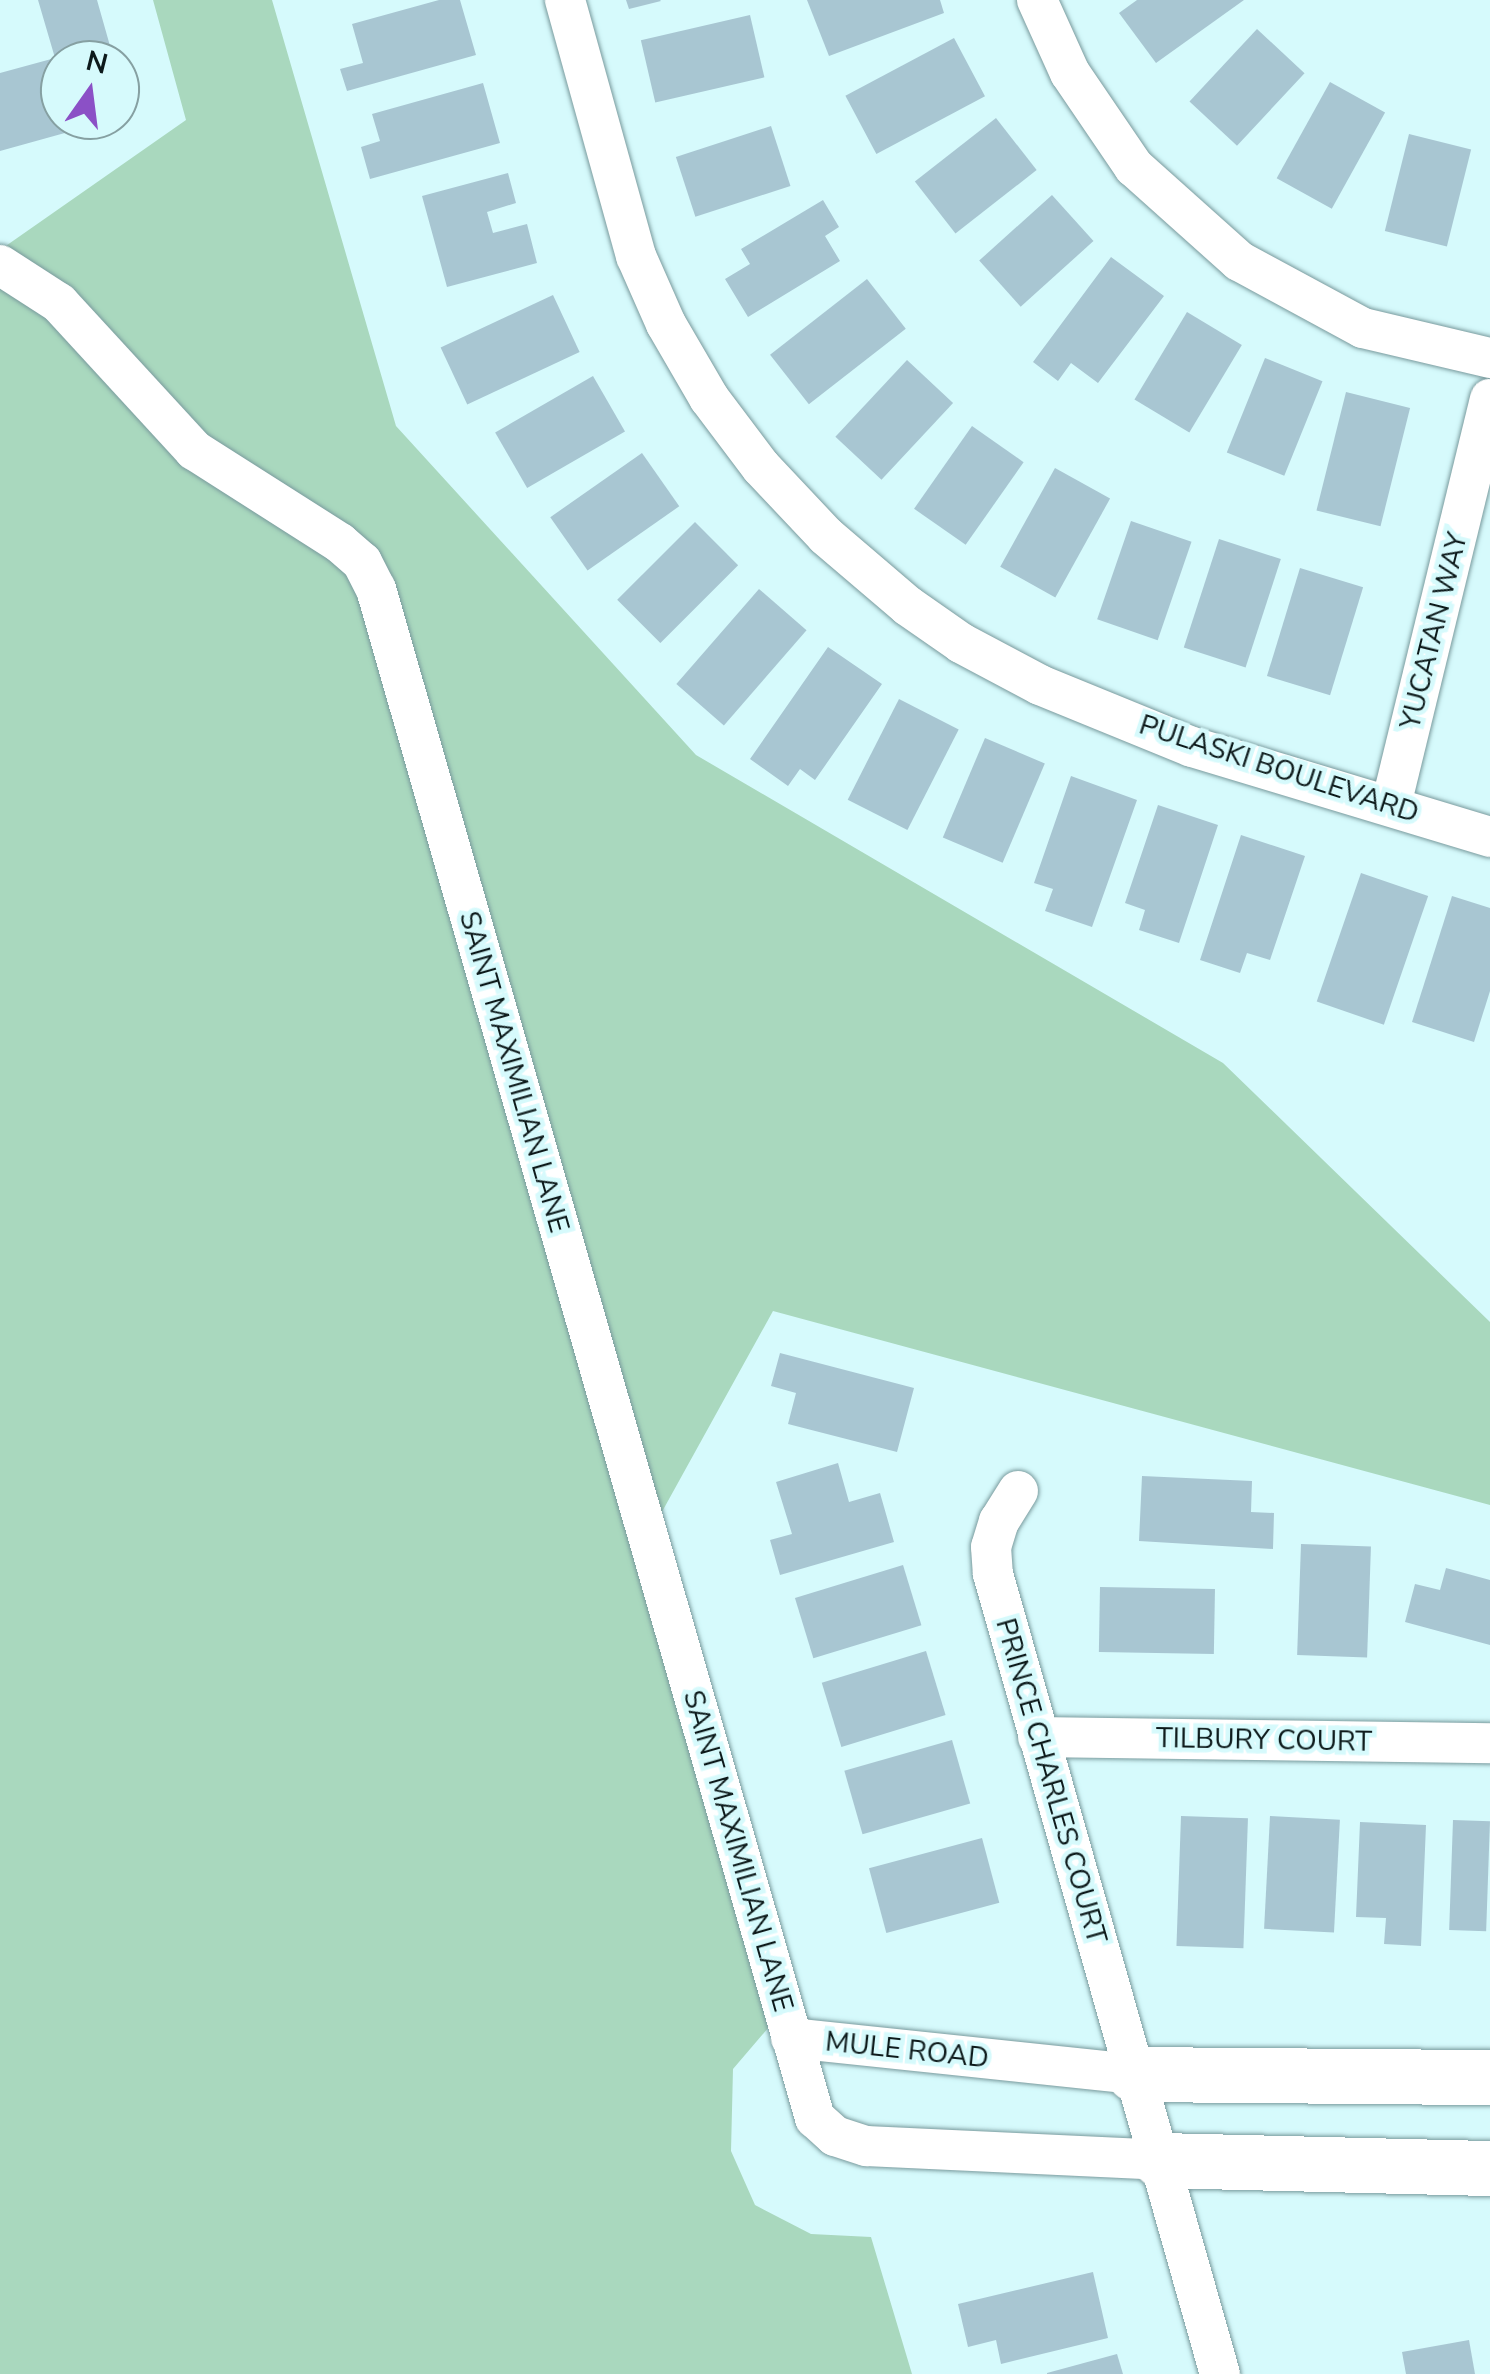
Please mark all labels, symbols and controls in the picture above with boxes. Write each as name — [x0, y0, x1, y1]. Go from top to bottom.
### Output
north arrow — [40, 40, 140, 140]
text: N — [82, 42, 112, 84]
street label: YUCATAN WAY — [1393, 529, 1475, 733]
street label: PULASKI BOULEVARD — [1135, 708, 1423, 830]
street label: SAINT MAXIMILIAN LANE — [452, 907, 576, 1237]
street label: PRINCE CHARLES COURT — [988, 1614, 1114, 1948]
street label: SAINT MAXIMILIAN LANE — [676, 1686, 800, 2016]
street label: TILBURY COURT — [1156, 1721, 1372, 1759]
street label: MULE ROAD — [824, 2025, 990, 2075]

